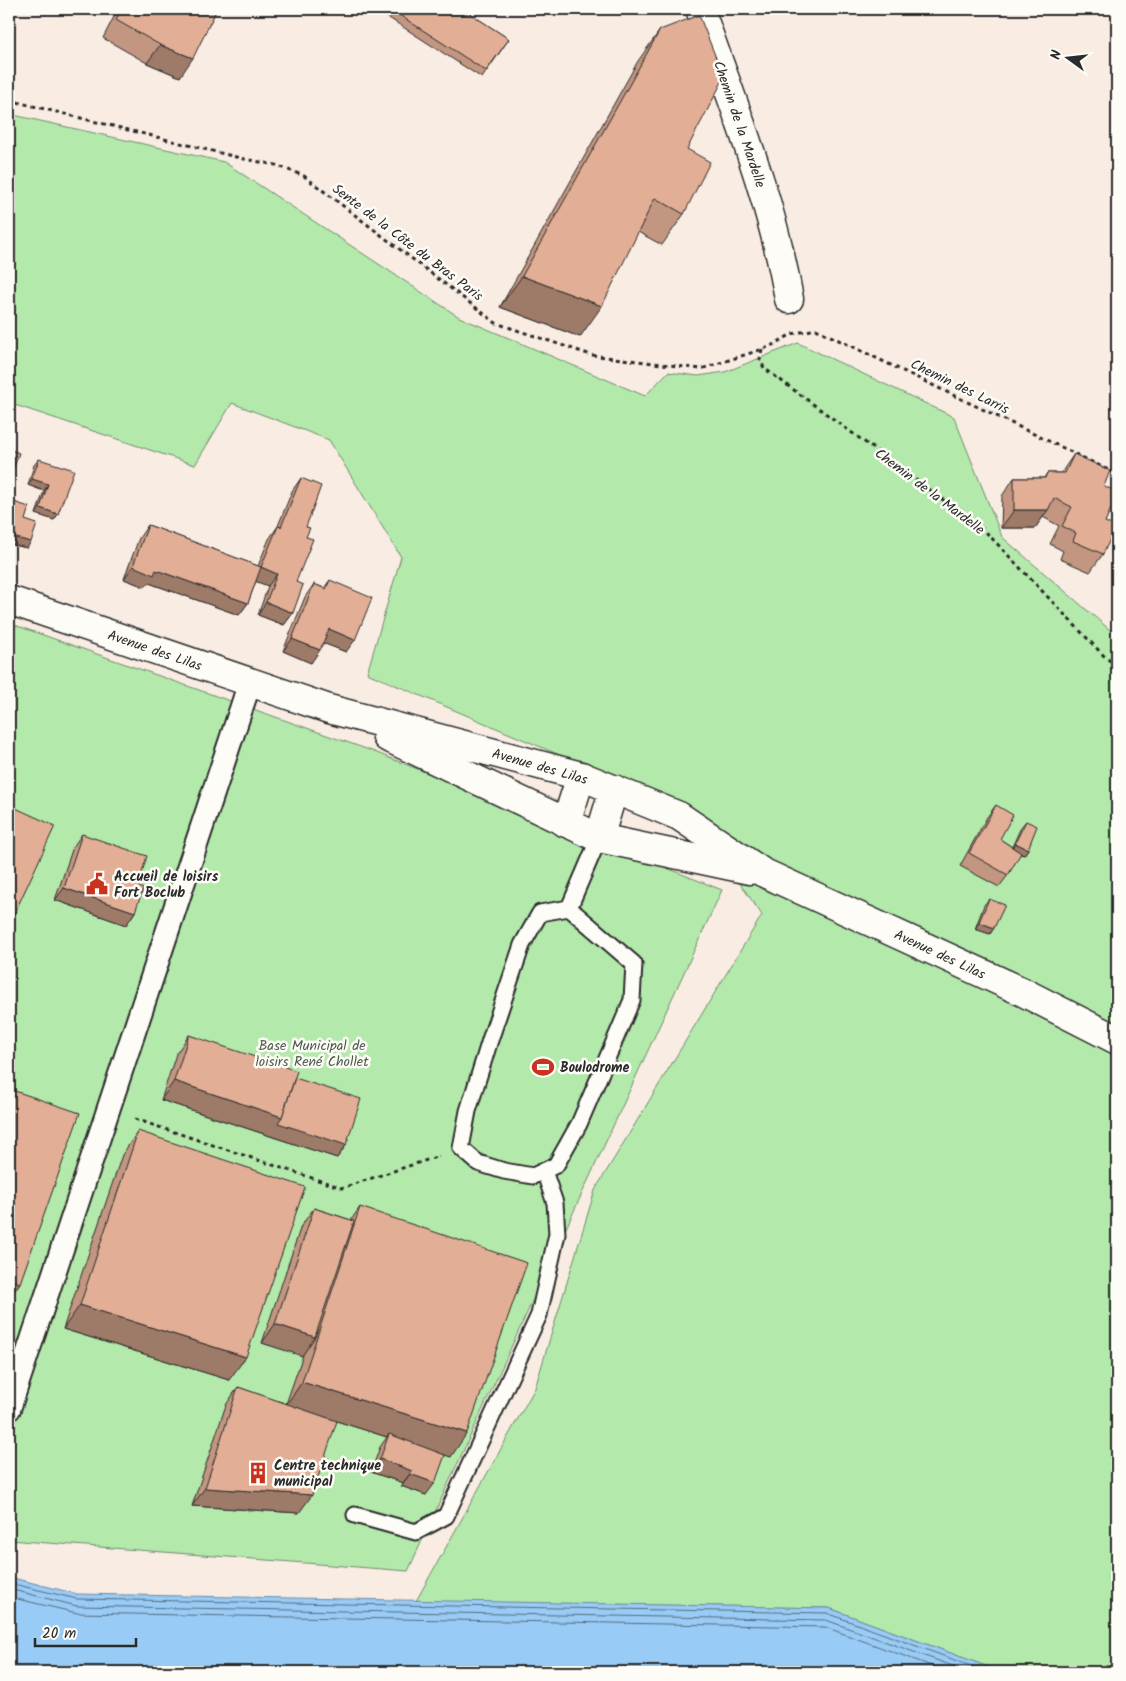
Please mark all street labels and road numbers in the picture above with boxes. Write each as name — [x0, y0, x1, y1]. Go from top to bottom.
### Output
street label: Chemin de la Mardelle — [707, 58, 771, 191]
street label: Sente de la Côte du Bras Paris — [327, 179, 488, 307]
street label: Chemin des Larris — [906, 353, 1013, 420]
street label: Chemin de la Mardelle — [870, 443, 990, 541]
street label: Avenue des Lilas — [104, 624, 205, 677]
street label: Avenue des Lilas — [489, 743, 590, 791]
street label: Avenue des Lilas — [890, 924, 989, 986]

